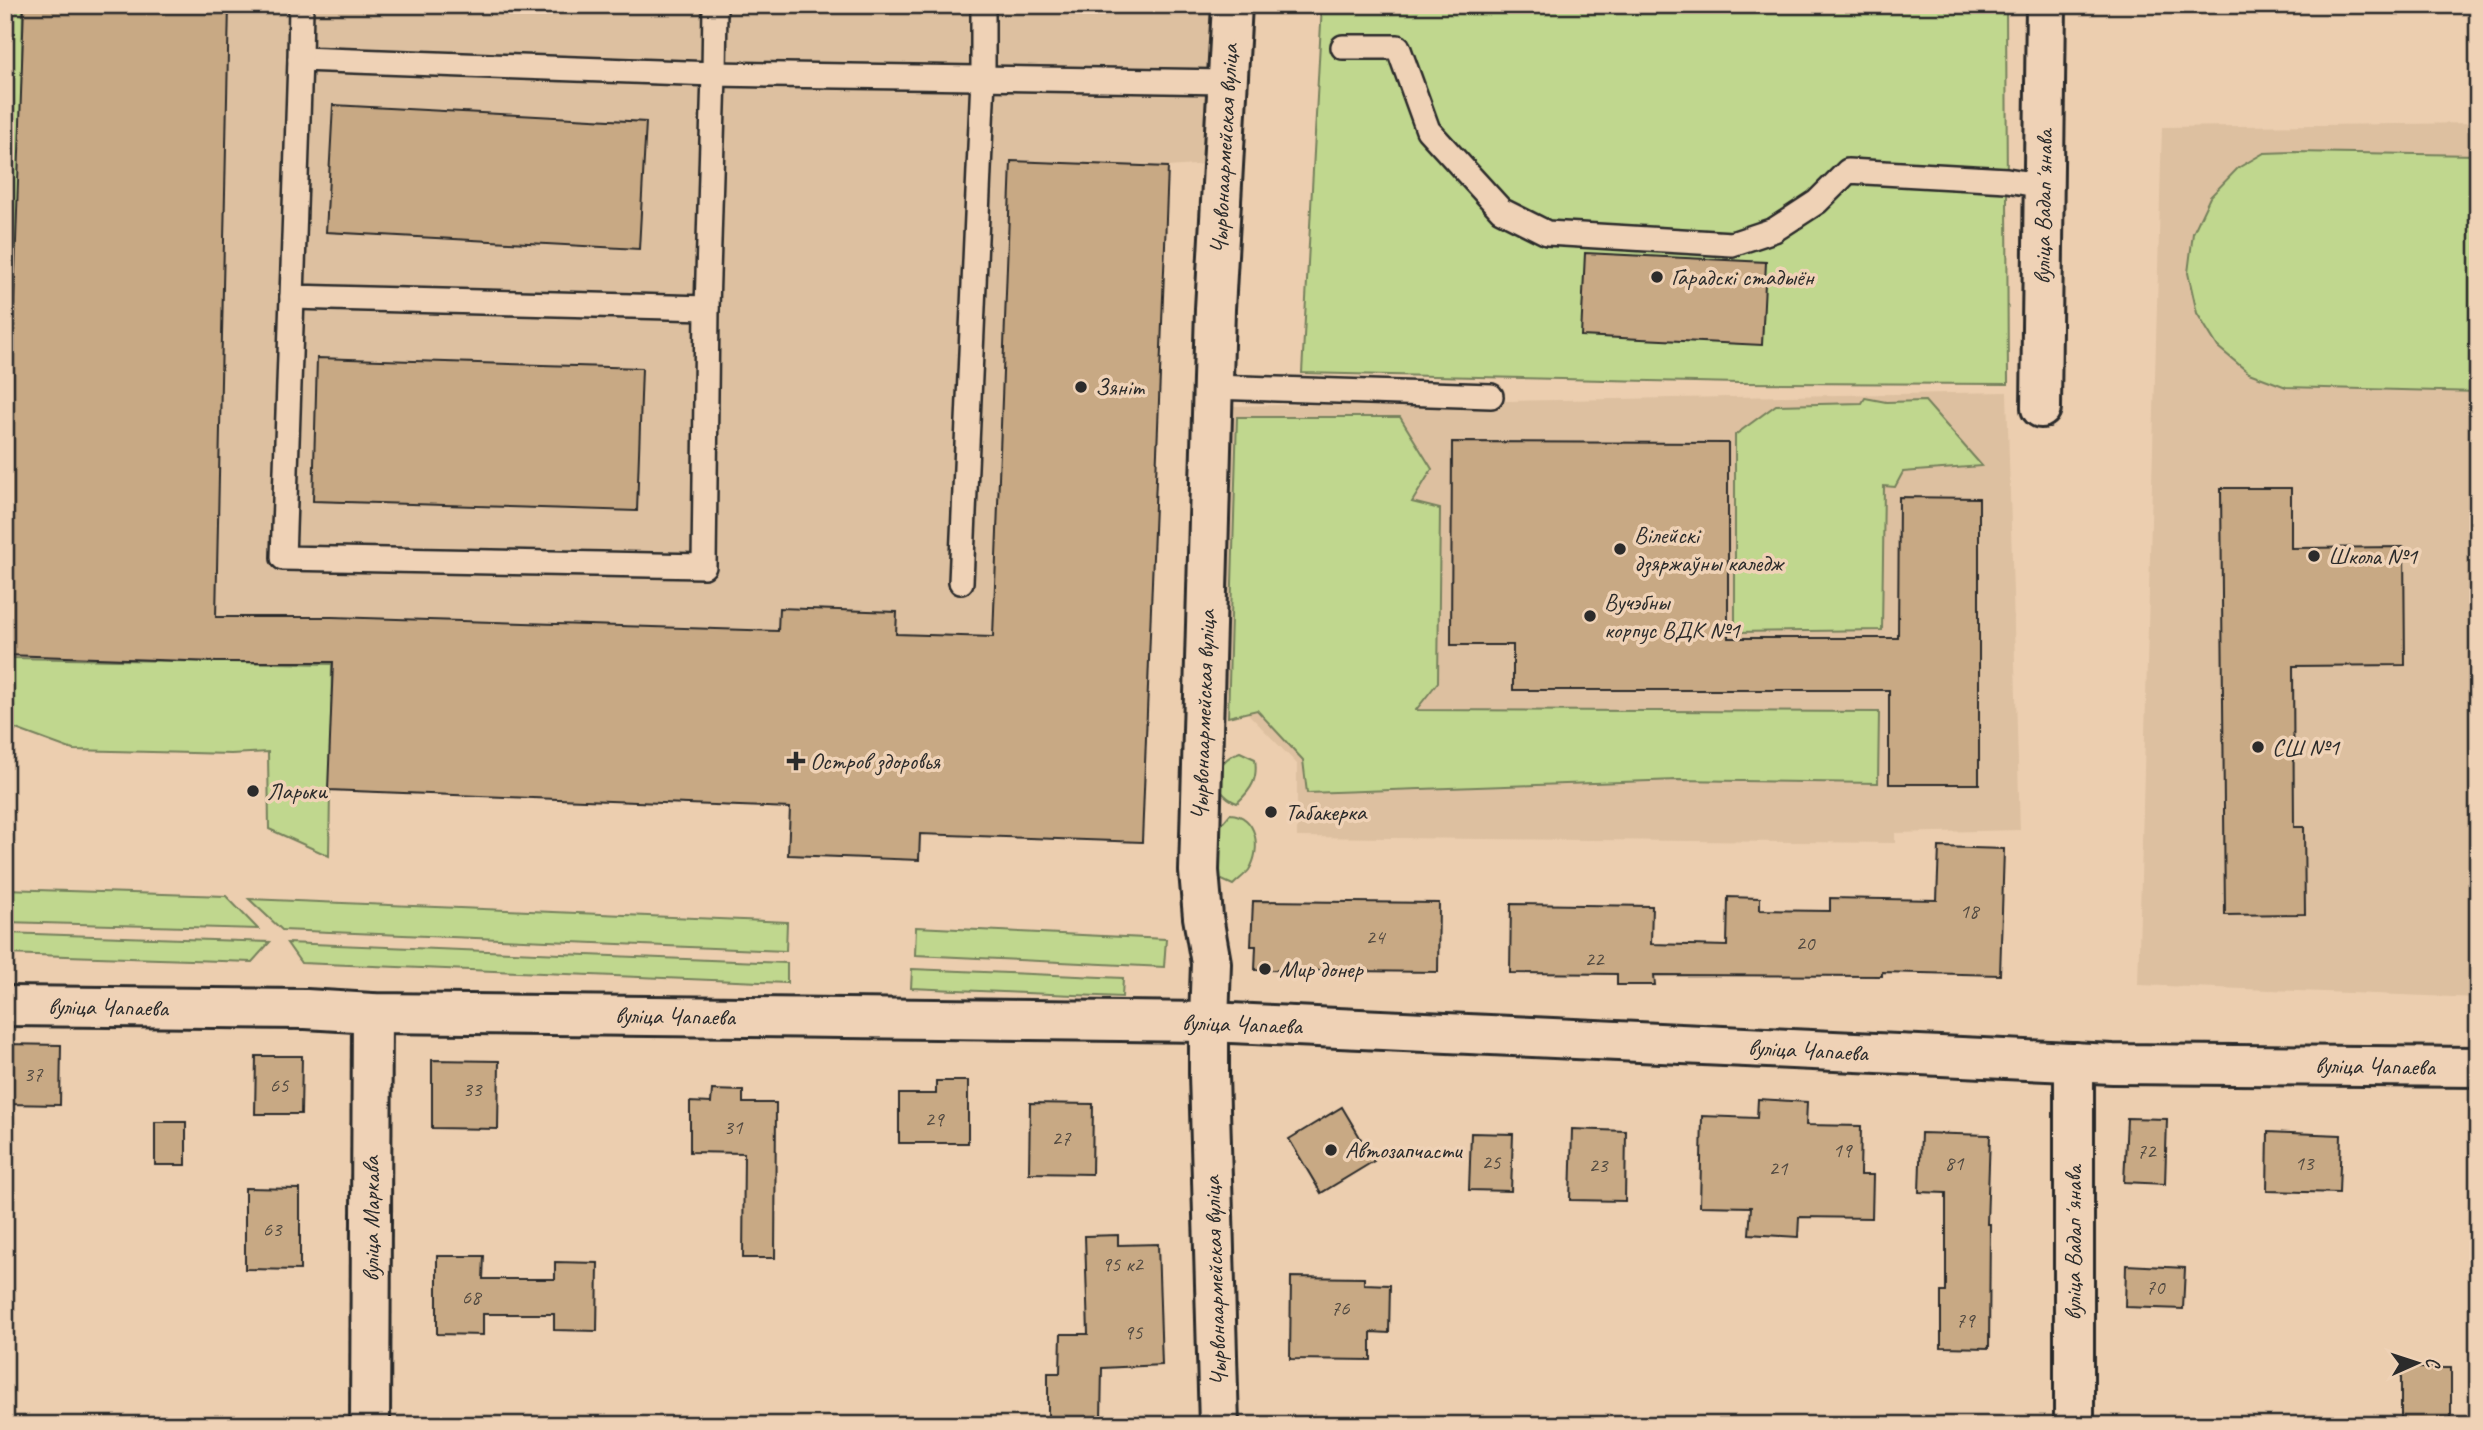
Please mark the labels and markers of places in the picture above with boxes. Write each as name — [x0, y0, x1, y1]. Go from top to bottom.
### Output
place label: Гарадскі стадыён — [1671, 262, 1816, 292]
marker: Гарадскі стадыён — [1649, 269, 1665, 285]
place label: Зяніт — [1095, 372, 1145, 402]
marker: Зяніт — [1073, 379, 1089, 395]
place label: Вілейскі дзяржаўны каледж — [1634, 520, 1785, 578]
marker: Вілейскі дзяржаўны каледж — [1612, 541, 1628, 557]
place label: Школа №1 — [2328, 541, 2419, 571]
marker: Школа №1 — [2306, 548, 2322, 564]
place label: Вучэбны корпус ВДК №1 — [1604, 587, 1741, 645]
marker: Вучэбны корпус ВДК №1 — [1582, 608, 1598, 624]
place label: СШ №1 — [2272, 732, 2340, 762]
marker: СШ №1 — [2250, 739, 2266, 755]
place label: Остров здоровья — [810, 746, 941, 776]
marker: Остров здоровья — [788, 753, 804, 769]
place label: Ларьки — [267, 776, 328, 806]
marker: Ларьки — [245, 783, 261, 799]
place label: Табакерка — [1285, 797, 1368, 827]
marker: Табакерка — [1263, 804, 1279, 820]
place label: Мир донер — [1279, 954, 1364, 984]
marker: Мир донер — [1257, 961, 1273, 977]
place label: Автозапчасти — [1345, 1135, 1464, 1165]
marker: Автозапчасти — [1323, 1142, 1339, 1158]

